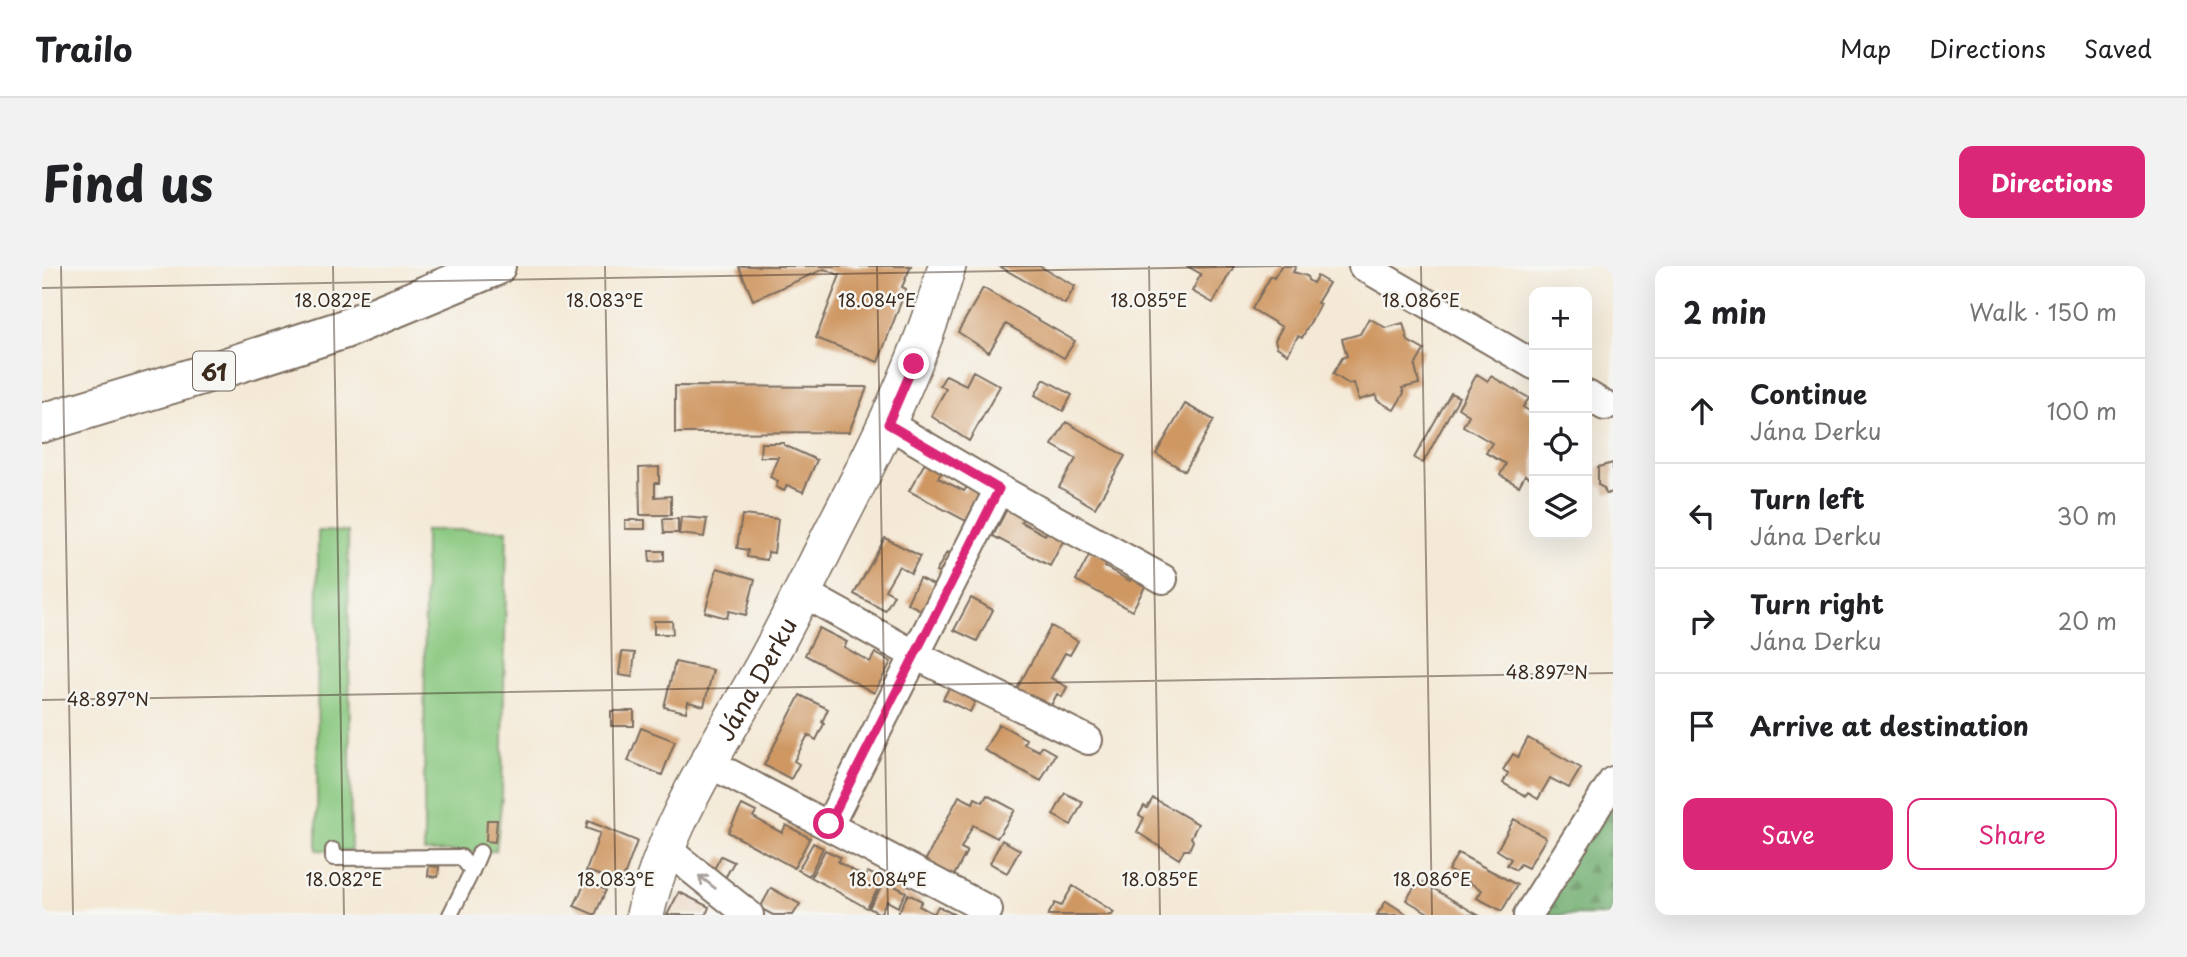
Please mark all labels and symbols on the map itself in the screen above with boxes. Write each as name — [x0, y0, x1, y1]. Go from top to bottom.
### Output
text: 18.082°E — [294, 286, 372, 313]
text: 18.083°E — [566, 286, 644, 313]
text: 18.084°E — [838, 286, 916, 313]
text: 18.085°E — [1110, 286, 1188, 313]
text: 18.086°E — [1382, 286, 1460, 313]
route end — [898, 348, 929, 379]
road number: 61 — [193, 352, 235, 390]
street label: Jána Derku — [706, 610, 805, 747]
text: 48.897°N — [1506, 658, 1588, 685]
text: 48.897°N — [67, 685, 149, 712]
route start — [813, 808, 844, 839]
text: 18.082°E — [305, 865, 383, 892]
text: 18.083°E — [577, 865, 655, 892]
text: 18.084°E — [849, 865, 927, 892]
text: 18.085°E — [1121, 865, 1199, 892]
text: 18.086°E — [1393, 865, 1471, 892]
one-way arrow — [698, 875, 716, 890]

